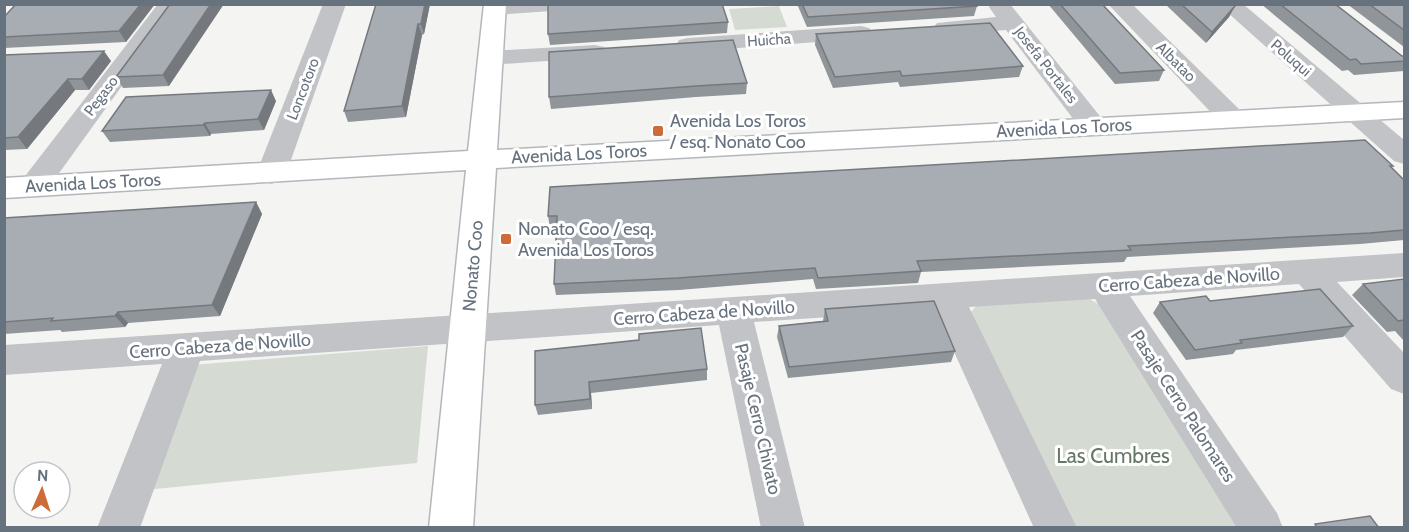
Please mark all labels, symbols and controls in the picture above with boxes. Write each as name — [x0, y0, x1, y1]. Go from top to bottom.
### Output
street label: Josefa Portales — [1010, 22, 1081, 107]
street label: Huicha — [747, 29, 792, 50]
street label: Poluqui — [1267, 36, 1315, 80]
street label: Albatao — [1152, 38, 1200, 86]
street label: Loncotoro — [283, 55, 323, 123]
street label: Pegaso — [80, 73, 122, 119]
place label: Avenida Los Toros / esq. Nonato Coo — [669, 110, 806, 153]
street label: Avenida Los Toros — [995, 113, 1133, 143]
marker: Avenida Los Toros / esq. Nonato Coo — [651, 124, 665, 138]
street label: Avenida Los Toros — [510, 139, 648, 169]
street label: Avenida Los Toros — [24, 168, 162, 198]
place label: Nonato Coo / esq. Avenida Los Toros — [518, 218, 654, 261]
street label: Nonato Coo — [458, 219, 488, 313]
marker: Nonato Coo / esq. Avenida Los Toros — [499, 232, 513, 246]
street label: Cerro Cabeza de Novillo — [1098, 263, 1280, 297]
street label: Cerro Cabeza de Novillo — [613, 296, 795, 330]
street label: Pasaje Cerro Palomares — [1126, 326, 1240, 486]
street label: Cerro Cabeza de Novillo — [129, 329, 311, 363]
street label: Pasaje Cerro Chivato — [730, 341, 786, 497]
park label: Las Cumbres — [1056, 443, 1170, 468]
north arrow — [12, 460, 72, 520]
text: N — [37, 466, 49, 485]

